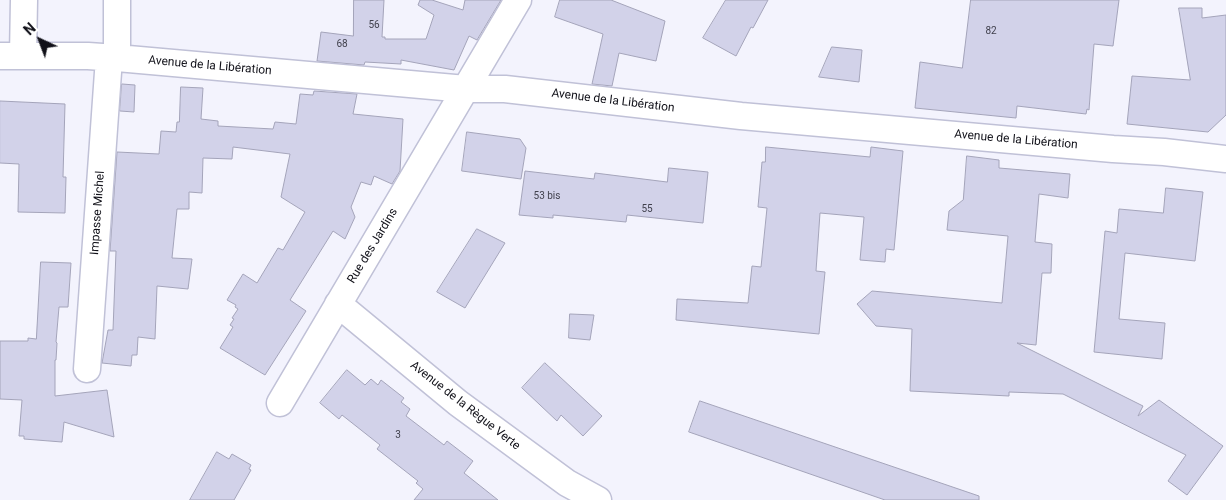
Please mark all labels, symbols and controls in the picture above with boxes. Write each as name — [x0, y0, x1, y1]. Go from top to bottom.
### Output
north arrow — [15, 15, 65, 65]
house number: 56 — [368, 19, 380, 31]
text: N — [21, 20, 39, 38]
house number: 82 — [985, 25, 997, 37]
house number: 68 — [336, 38, 348, 50]
street label: Avenue de la Libération — [148, 53, 272, 79]
street label: Avenue de la Libération — [551, 86, 675, 116]
street label: Avenue de la Libération — [954, 127, 1078, 153]
street label: Impasse Michel — [88, 170, 108, 256]
house number: 53 bis — [534, 190, 560, 202]
house number: 55 — [641, 203, 653, 215]
street label: Rue des Jardins — [345, 206, 401, 286]
street label: Avenue de la Règue Verte — [407, 359, 523, 453]
house number: 3 — [395, 429, 401, 441]

